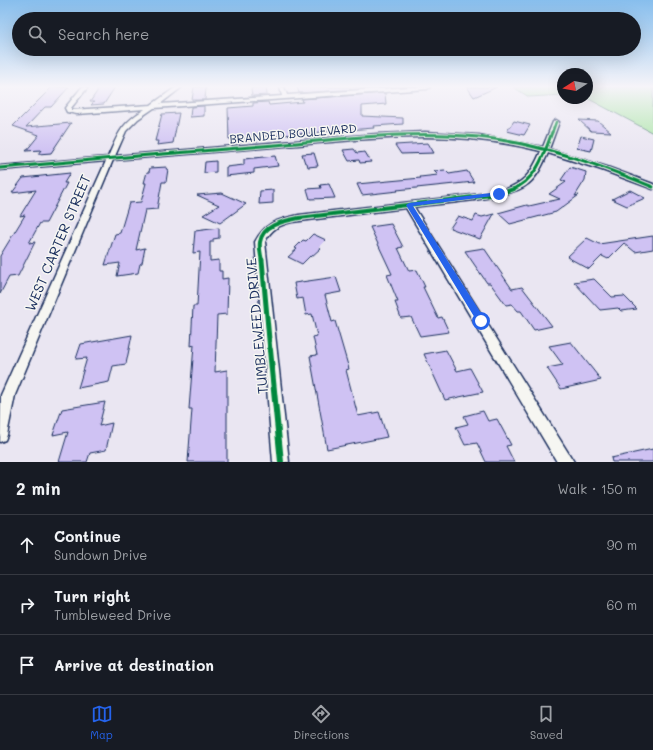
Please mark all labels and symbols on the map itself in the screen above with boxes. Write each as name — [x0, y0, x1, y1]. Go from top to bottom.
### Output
north arrow — [557, 68, 593, 104]
street label: BRANDED BOULEVARD — [229, 119, 357, 147]
street label: WEST CARTER STREET — [20, 171, 95, 314]
route end — [490, 185, 508, 203]
street label: TUMBLEWEED DRIVE — [241, 257, 272, 395]
route start — [472, 312, 490, 330]

